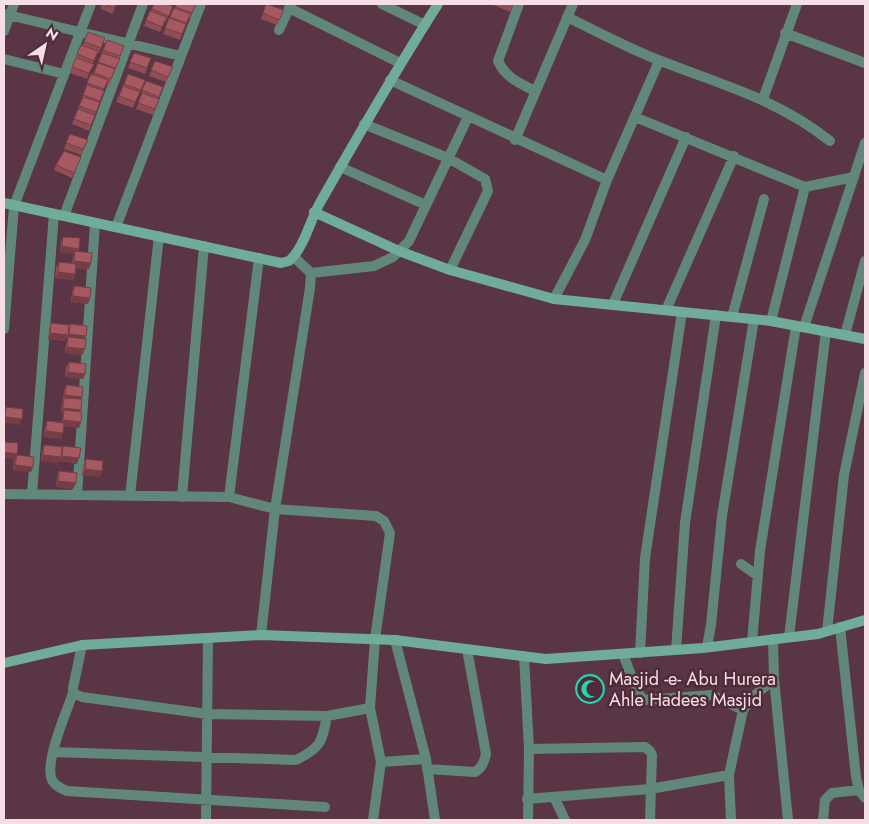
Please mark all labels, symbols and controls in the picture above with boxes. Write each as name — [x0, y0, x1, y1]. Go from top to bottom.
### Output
north arrow — [20, 20, 70, 70]
text: N — [42, 23, 62, 46]
place label: Masjid -e- Abu Hurera Ahle Hadees Masjid — [609, 666, 776, 713]
mosque icon: Masjid -e- Abu Hurera Ahle Hadees Masjid — [575, 674, 605, 704]

